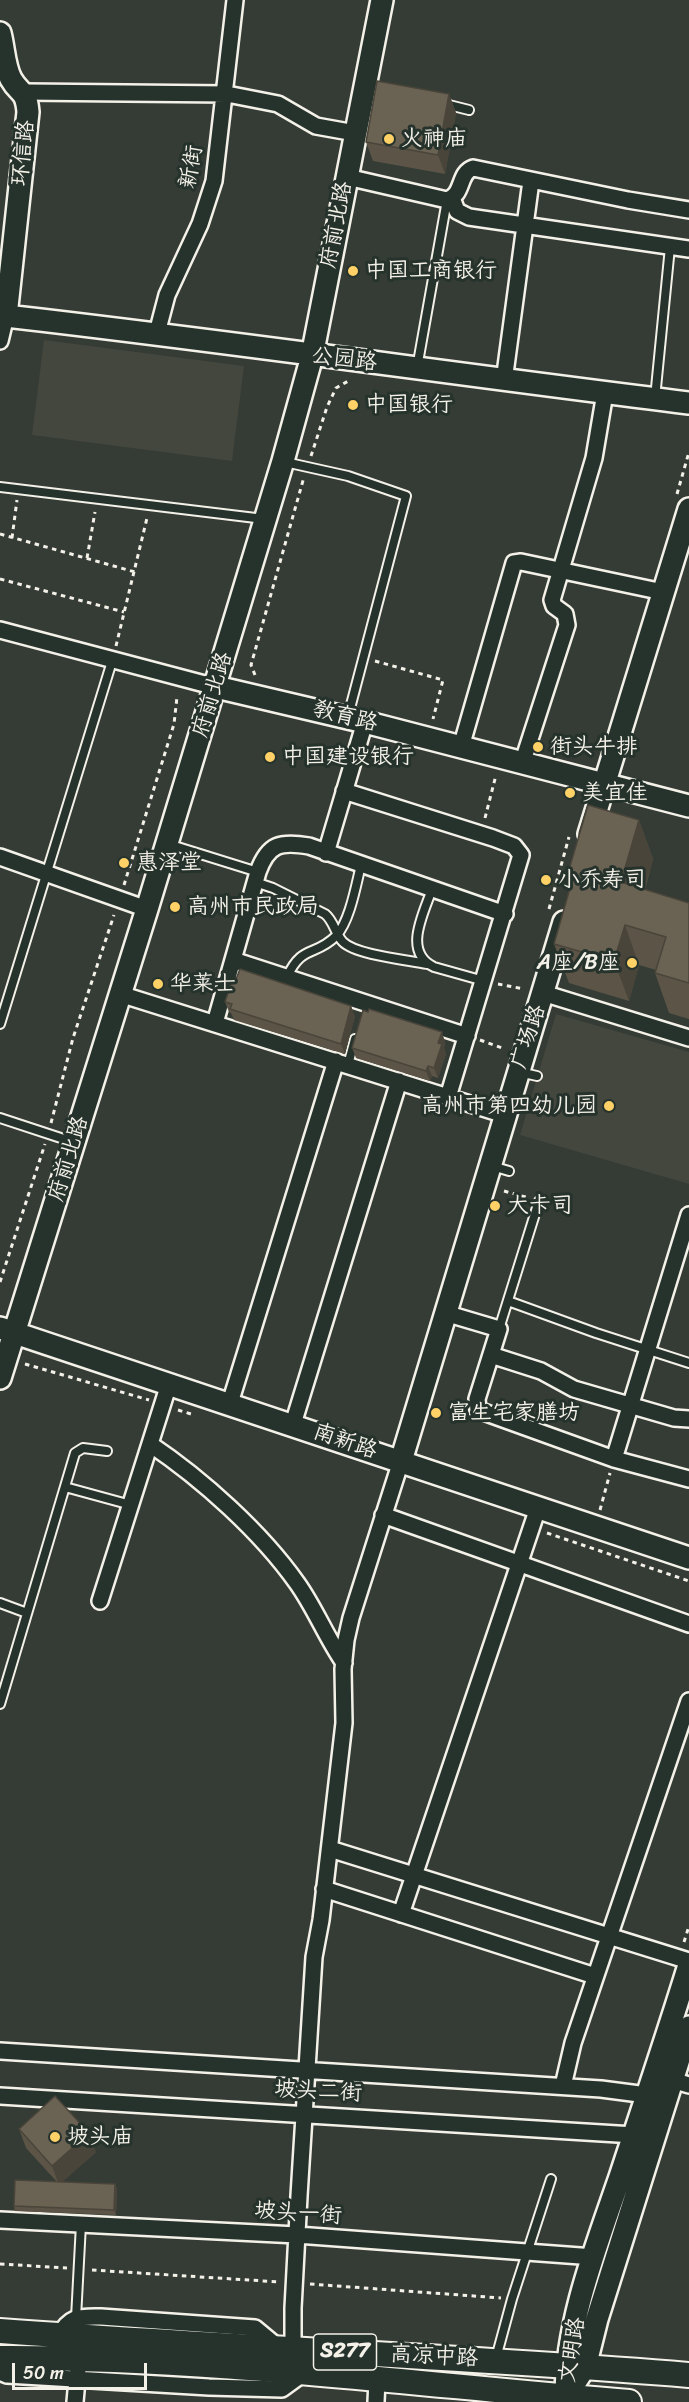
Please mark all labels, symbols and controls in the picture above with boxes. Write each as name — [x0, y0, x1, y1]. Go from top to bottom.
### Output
street label: 环信路 — [7, 119, 41, 187]
place label: 火神庙 — [401, 126, 467, 152]
marker: 火神庙 — [382, 132, 396, 146]
street label: 新街 — [175, 143, 209, 191]
street label: 府前北路 — [316, 179, 358, 271]
place label: 中国工商银行 — [365, 258, 497, 284]
marker: 中国工商银行 — [346, 264, 360, 278]
street label: 公园路 — [310, 343, 378, 377]
place label: 中国银行 — [365, 392, 453, 418]
marker: 中国银行 — [346, 398, 360, 412]
street label: 府前北路 — [188, 649, 238, 741]
street label: 教育路 — [310, 696, 380, 738]
place label: 街头牛排 — [550, 734, 638, 760]
marker: 街头牛排 — [531, 740, 545, 754]
place label: 中国建设银行 — [282, 744, 414, 770]
marker: 中国建设银行 — [263, 750, 277, 764]
place label: 美宜佳 — [582, 780, 648, 806]
marker: 美宜佳 — [563, 786, 577, 800]
place label: 惠泽堂 — [136, 850, 202, 876]
marker: 惠泽堂 — [117, 856, 131, 870]
place label: 小乔寿司 — [558, 867, 646, 893]
marker: 小乔寿司 — [539, 873, 553, 887]
place label: 高州市民政局 — [187, 894, 319, 920]
marker: 高州市民政局 — [168, 900, 182, 914]
place label: A座/B座 — [537, 950, 620, 976]
marker: A座/B座 — [625, 956, 639, 970]
place label: 华莱士 — [170, 971, 236, 997]
marker: 华莱士 — [151, 977, 165, 991]
street label: 广场路 — [506, 1002, 552, 1072]
place label: 高州市第四幼儿园 — [421, 1093, 597, 1119]
marker: 高州市第四幼儿园 — [602, 1099, 616, 1113]
street label: 府前北路 — [44, 1113, 94, 1205]
place label: 大卡司 — [507, 1193, 573, 1219]
marker: 大卡司 — [488, 1199, 502, 1213]
place label: 富生宅家膳坊 — [448, 1400, 580, 1426]
marker: 富生宅家膳坊 — [429, 1406, 443, 1420]
street label: 南新路 — [310, 1419, 380, 1465]
street label: 坡头二街 — [273, 2077, 363, 2107]
place label: 坡头庙 — [67, 2124, 133, 2150]
marker: 坡头庙 — [48, 2130, 62, 2144]
street label: 坡头一街 — [253, 2198, 343, 2230]
street label: 文明路 — [555, 2315, 591, 2385]
road number: S277 — [314, 2334, 376, 2370]
street label: 高凉中路 — [389, 2342, 479, 2372]
scale bar — [15, 2351, 150, 2389]
text: 50 m — [23, 2357, 64, 2389]

